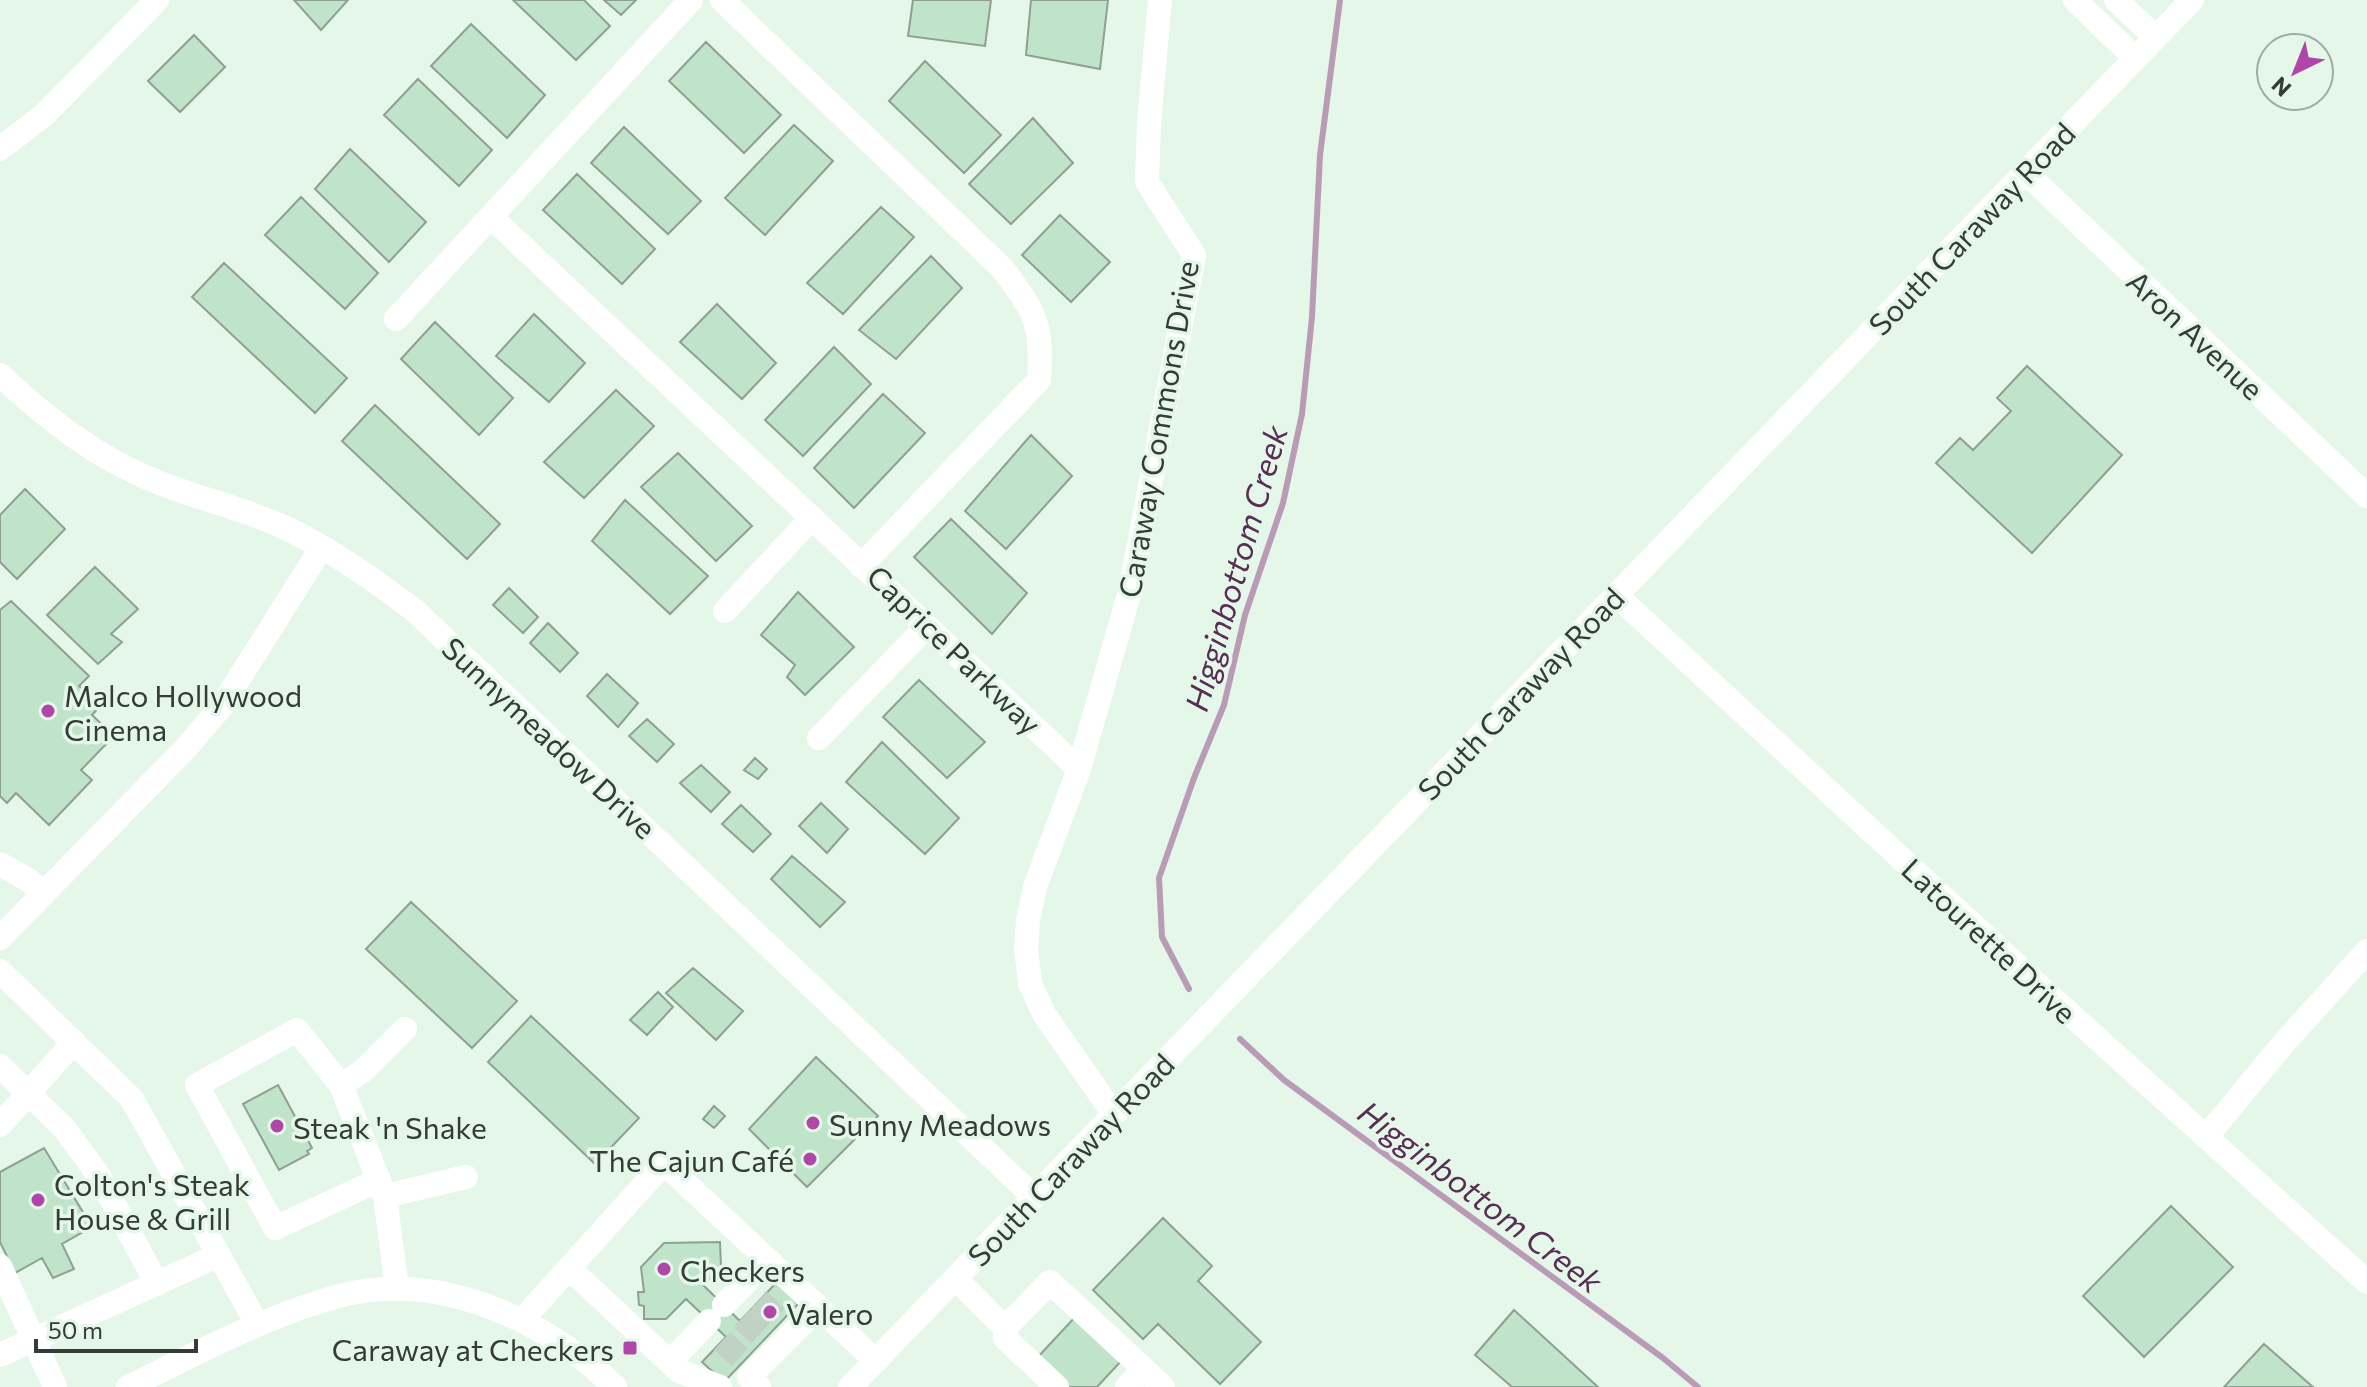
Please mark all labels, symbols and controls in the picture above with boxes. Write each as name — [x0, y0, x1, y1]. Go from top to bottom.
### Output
north arrow — [2255, 32, 2335, 112]
text: N — [2266, 71, 2296, 102]
street label: South Caraway Road — [1860, 114, 2082, 342]
street label: Caraway Commons Drive — [1109, 258, 1205, 600]
street label: Aron Avenue — [2120, 261, 2272, 407]
water label: Higginbottom Creek — [1175, 420, 1295, 715]
street label: Caprice Parkway — [860, 557, 1050, 741]
street label: South Caraway Road — [1409, 579, 1631, 807]
street label: Sunnymeadow Drive — [436, 628, 664, 846]
place label: Malco Hollywood Cinema — [64, 676, 302, 747]
marker: Malco Hollywood Cinema — [39, 702, 57, 720]
street label: Latourette Drive — [1895, 850, 2085, 1030]
street label: South Caraway Road — [959, 1045, 1181, 1273]
water label: Higginbottom Creek — [1351, 1091, 1612, 1301]
place label: Sunny Meadows — [829, 1105, 1051, 1142]
place label: Steak 'n Shake — [293, 1108, 487, 1145]
marker: Sunny Meadows — [804, 1114, 822, 1132]
marker: Steak 'n Shake — [268, 1117, 286, 1135]
place label: The Cajun Café — [589, 1141, 794, 1178]
marker: The Cajun Café — [801, 1150, 819, 1168]
place label: Colton's Steak House & Grill — [54, 1165, 250, 1236]
marker: Colton's Steak House & Grill — [29, 1191, 47, 1209]
place label: Checkers — [680, 1251, 805, 1288]
marker: Checkers — [655, 1260, 673, 1278]
place label: Valero — [786, 1294, 874, 1331]
scale bar — [36, 1303, 196, 1353]
marker: Valero — [761, 1303, 779, 1321]
text: 50 m — [48, 1315, 103, 1344]
place label: Caraway at Checkers — [332, 1330, 614, 1367]
marker: Caraway at Checkers — [621, 1339, 639, 1357]

